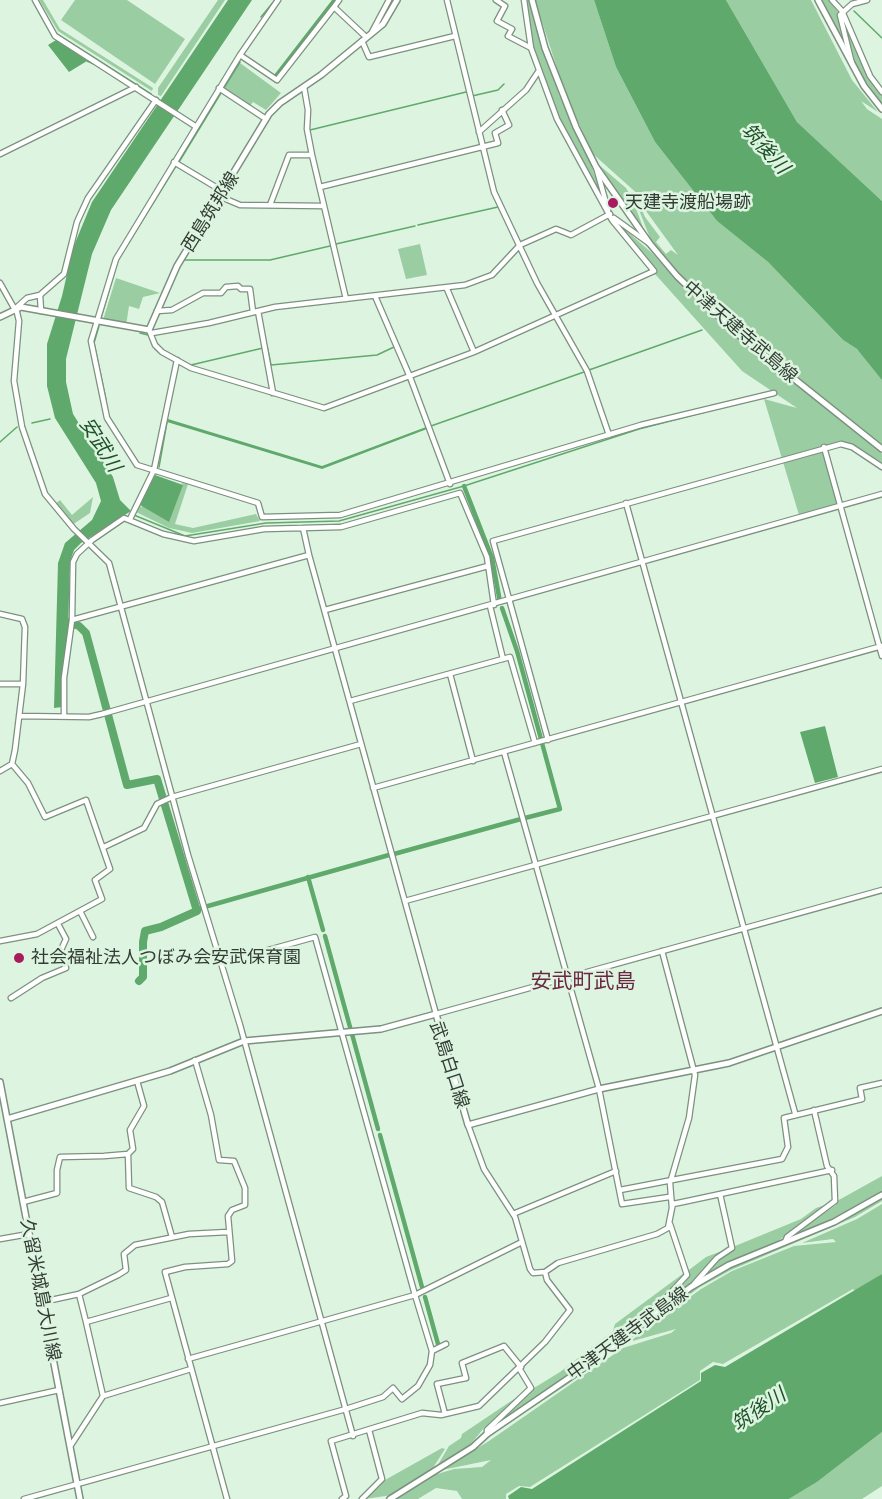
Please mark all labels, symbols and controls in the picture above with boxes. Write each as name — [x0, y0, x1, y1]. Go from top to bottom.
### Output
water label: 筑後川 — [736, 119, 794, 179]
street label: 西島筑邦線 — [178, 168, 244, 256]
place label: 天建寺渡船場跡 — [625, 192, 751, 214]
marker: 天建寺渡船場跡 — [606, 196, 620, 210]
street label: 中津天建寺武島線 — [679, 277, 801, 387]
water label: 安武川 — [74, 413, 126, 477]
place label: 社会福祉法人つぼみ会安武保育園 — [31, 947, 301, 969]
marker: 社会福祉法人つぼみ会安武保育園 — [12, 951, 26, 965]
district label: 安武町武島 — [531, 969, 635, 995]
street label: 武島白口線 — [425, 1019, 473, 1111]
street label: 久留米城島大川線 — [16, 1217, 64, 1363]
street label: 中津天建寺武島線 — [563, 1283, 693, 1385]
water label: 筑後川 — [727, 1383, 791, 1437]

